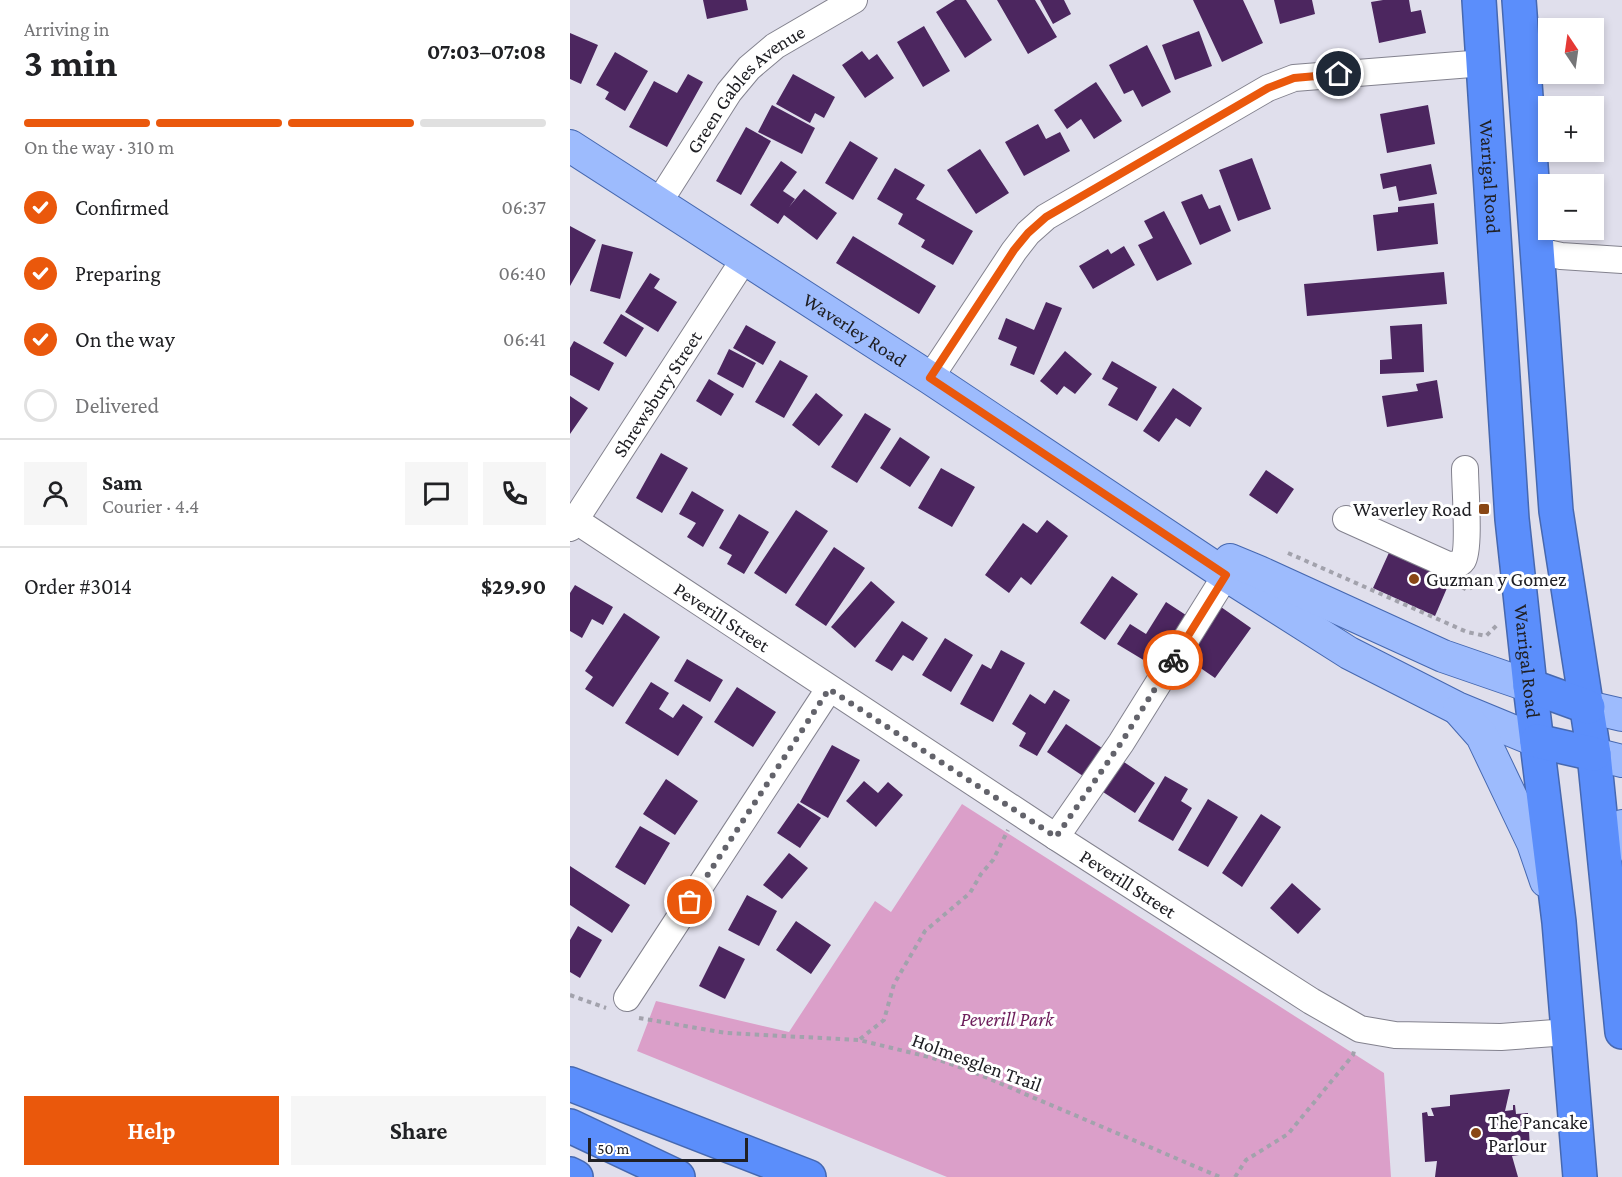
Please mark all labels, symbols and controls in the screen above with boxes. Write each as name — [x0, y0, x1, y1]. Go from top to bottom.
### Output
text: Arriving in — [24, 18, 109, 40]
north arrow — [1538, 18, 1604, 84]
map controls — [1538, 18, 1604, 240]
street label: Green Gables Avenue — [682, 20, 809, 157]
text: 07:03–07:08 — [427, 39, 546, 64]
text: 3 min — [24, 41, 117, 84]
pin — [1313, 48, 1364, 99]
icon: home — [1322, 57, 1355, 90]
button: + — [1538, 96, 1604, 162]
street label: Warrigal Road — [1476, 119, 1505, 235]
text: On the way · 310 m — [24, 136, 174, 158]
button: − — [1538, 174, 1604, 240]
icon: check — [24, 191, 57, 224]
text: Confirmed — [75, 195, 169, 220]
text: 06:37 — [501, 196, 546, 218]
icon: check — [24, 257, 57, 290]
text: Preparing — [75, 261, 161, 286]
text: 06:40 — [498, 262, 546, 284]
street label: Waverley Road — [799, 288, 911, 371]
icon: check — [24, 323, 57, 356]
street label: Shrewsbury Street — [608, 326, 706, 461]
text: On the way — [75, 327, 175, 352]
text: 06:41 — [503, 328, 546, 350]
text: Delivered — [75, 393, 159, 418]
button: person — [24, 462, 87, 525]
button: chat — [405, 462, 468, 525]
button: phone — [483, 462, 546, 525]
text: Sam — [102, 470, 142, 495]
text: Courier · 4.4 — [102, 495, 199, 517]
place label: Waverley Road — [1353, 498, 1472, 521]
marker: Waverley Road — [1477, 502, 1491, 516]
place label: Guzman y Gomez — [1426, 568, 1566, 591]
marker: Guzman y Gomez — [1407, 572, 1421, 586]
text: Order #3014 — [24, 574, 132, 599]
text: $29.90 — [481, 574, 546, 599]
street label: Peverill Street — [670, 577, 774, 656]
street label: Warrigal Road — [1510, 603, 1545, 720]
courier — [1143, 630, 1203, 690]
icon: bike — [1157, 644, 1190, 677]
street label: Peverill Street — [1076, 845, 1181, 923]
pin — [664, 876, 715, 927]
icon: bag — [673, 885, 706, 918]
park label: Peverill Park — [960, 1008, 1055, 1030]
street label: Holmesglen Trail — [909, 1028, 1045, 1097]
button: Help — [24, 1096, 279, 1165]
button: Share — [291, 1096, 546, 1165]
place label: The Pancake Parlour — [1488, 1111, 1588, 1156]
marker: The Pancake Parlour — [1469, 1126, 1483, 1140]
scale bar — [588, 1135, 748, 1162]
text: 50 m — [597, 1140, 629, 1157]

